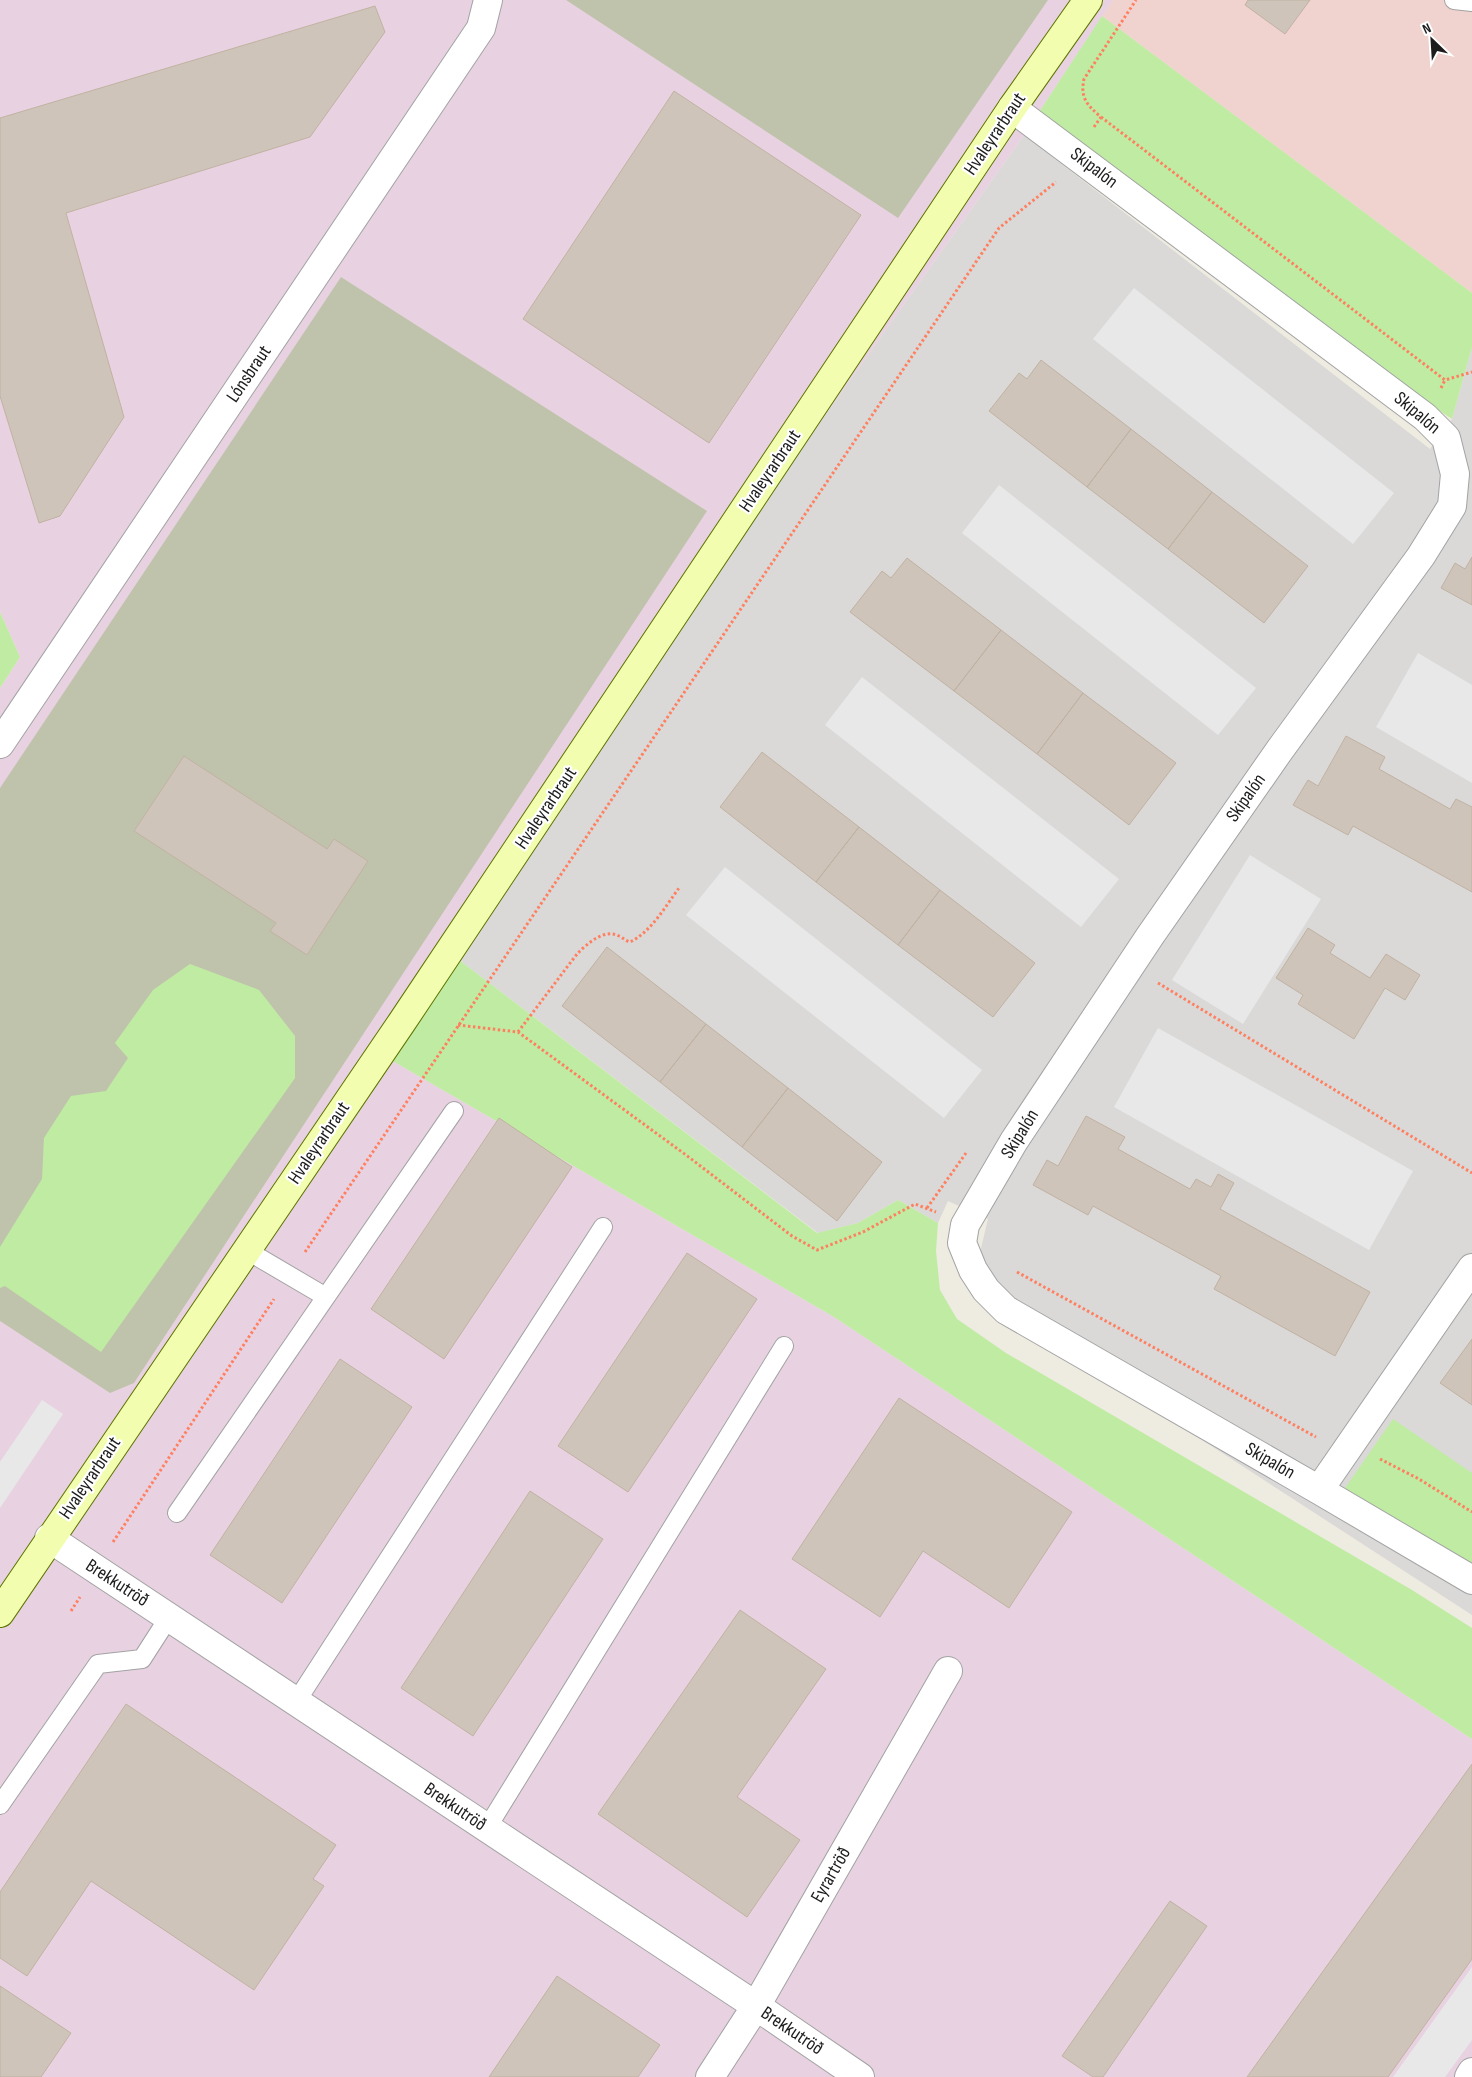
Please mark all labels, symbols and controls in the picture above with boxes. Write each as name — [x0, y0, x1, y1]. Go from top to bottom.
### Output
north arrow — [1407, 15, 1457, 65]
text: N — [1420, 19, 1434, 38]
street label: Hvaleyrarbraut — [959, 88, 1031, 180]
street label: Skipalón — [1066, 143, 1122, 193]
street label: Lónsbraut — [222, 341, 276, 407]
street label: Skipalón — [1389, 387, 1445, 439]
street label: Hvaleyrarbraut — [734, 425, 806, 517]
street label: Hvaleyrarbraut — [510, 762, 582, 854]
street label: Skipalón — [1221, 769, 1271, 827]
street label: Hvaleyrarbraut — [283, 1097, 355, 1189]
street label: Skipalón — [996, 1105, 1044, 1163]
street label: Hvaleyrarbraut — [54, 1432, 126, 1524]
street label: Skipalón — [1241, 1438, 1299, 1484]
street label: Brekkutröð — [81, 1554, 153, 1612]
street label: Brekkutröð — [419, 1778, 491, 1836]
street label: Eyrartröð — [806, 1843, 856, 1907]
street label: Brekkutröð — [756, 2002, 828, 2060]

